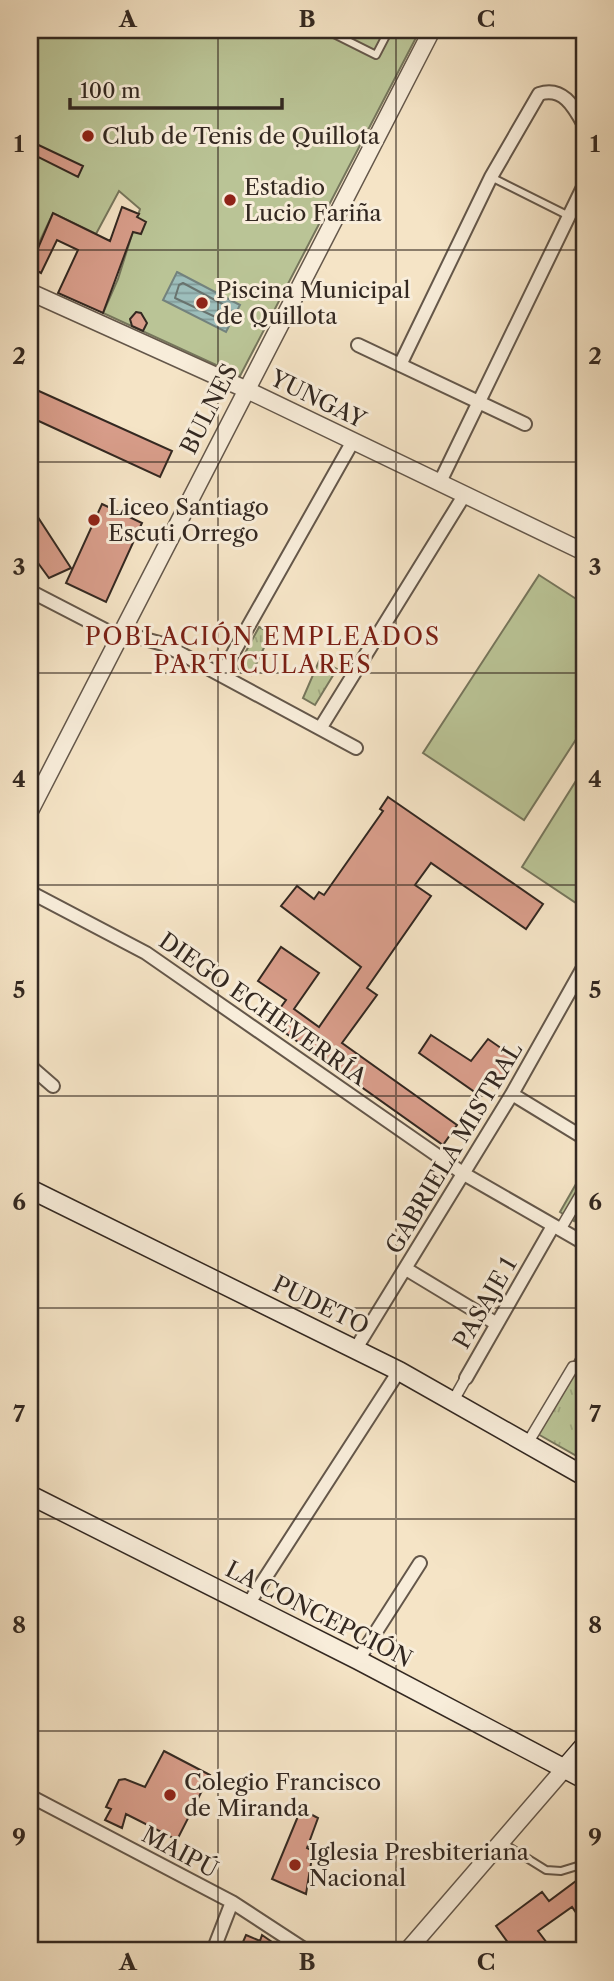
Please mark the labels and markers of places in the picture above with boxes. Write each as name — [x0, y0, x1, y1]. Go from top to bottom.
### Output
place label: Club de Tenis de Quillota — [102, 122, 381, 150]
marker: Club de Tenis de Quillota — [80, 128, 96, 144]
place label: Estadio Lucio Fariña — [244, 173, 383, 227]
marker: Estadio Lucio Fariña — [222, 192, 238, 208]
place label: Piscina Municipal de Quillota — [216, 276, 410, 330]
marker: Piscina Municipal de Quillota — [194, 295, 210, 311]
place label: Liceo Santiago Escuti Orrego — [108, 493, 269, 547]
marker: Liceo Santiago Escuti Orrego — [86, 512, 102, 528]
place label: Colegio Francisco de Miranda — [184, 1768, 381, 1822]
marker: Colegio Francisco de Miranda — [162, 1787, 178, 1803]
place label: Iglesia Presbiteriana Nacional — [309, 1838, 530, 1892]
marker: Iglesia Presbiteriana Nacional — [287, 1857, 303, 1873]

